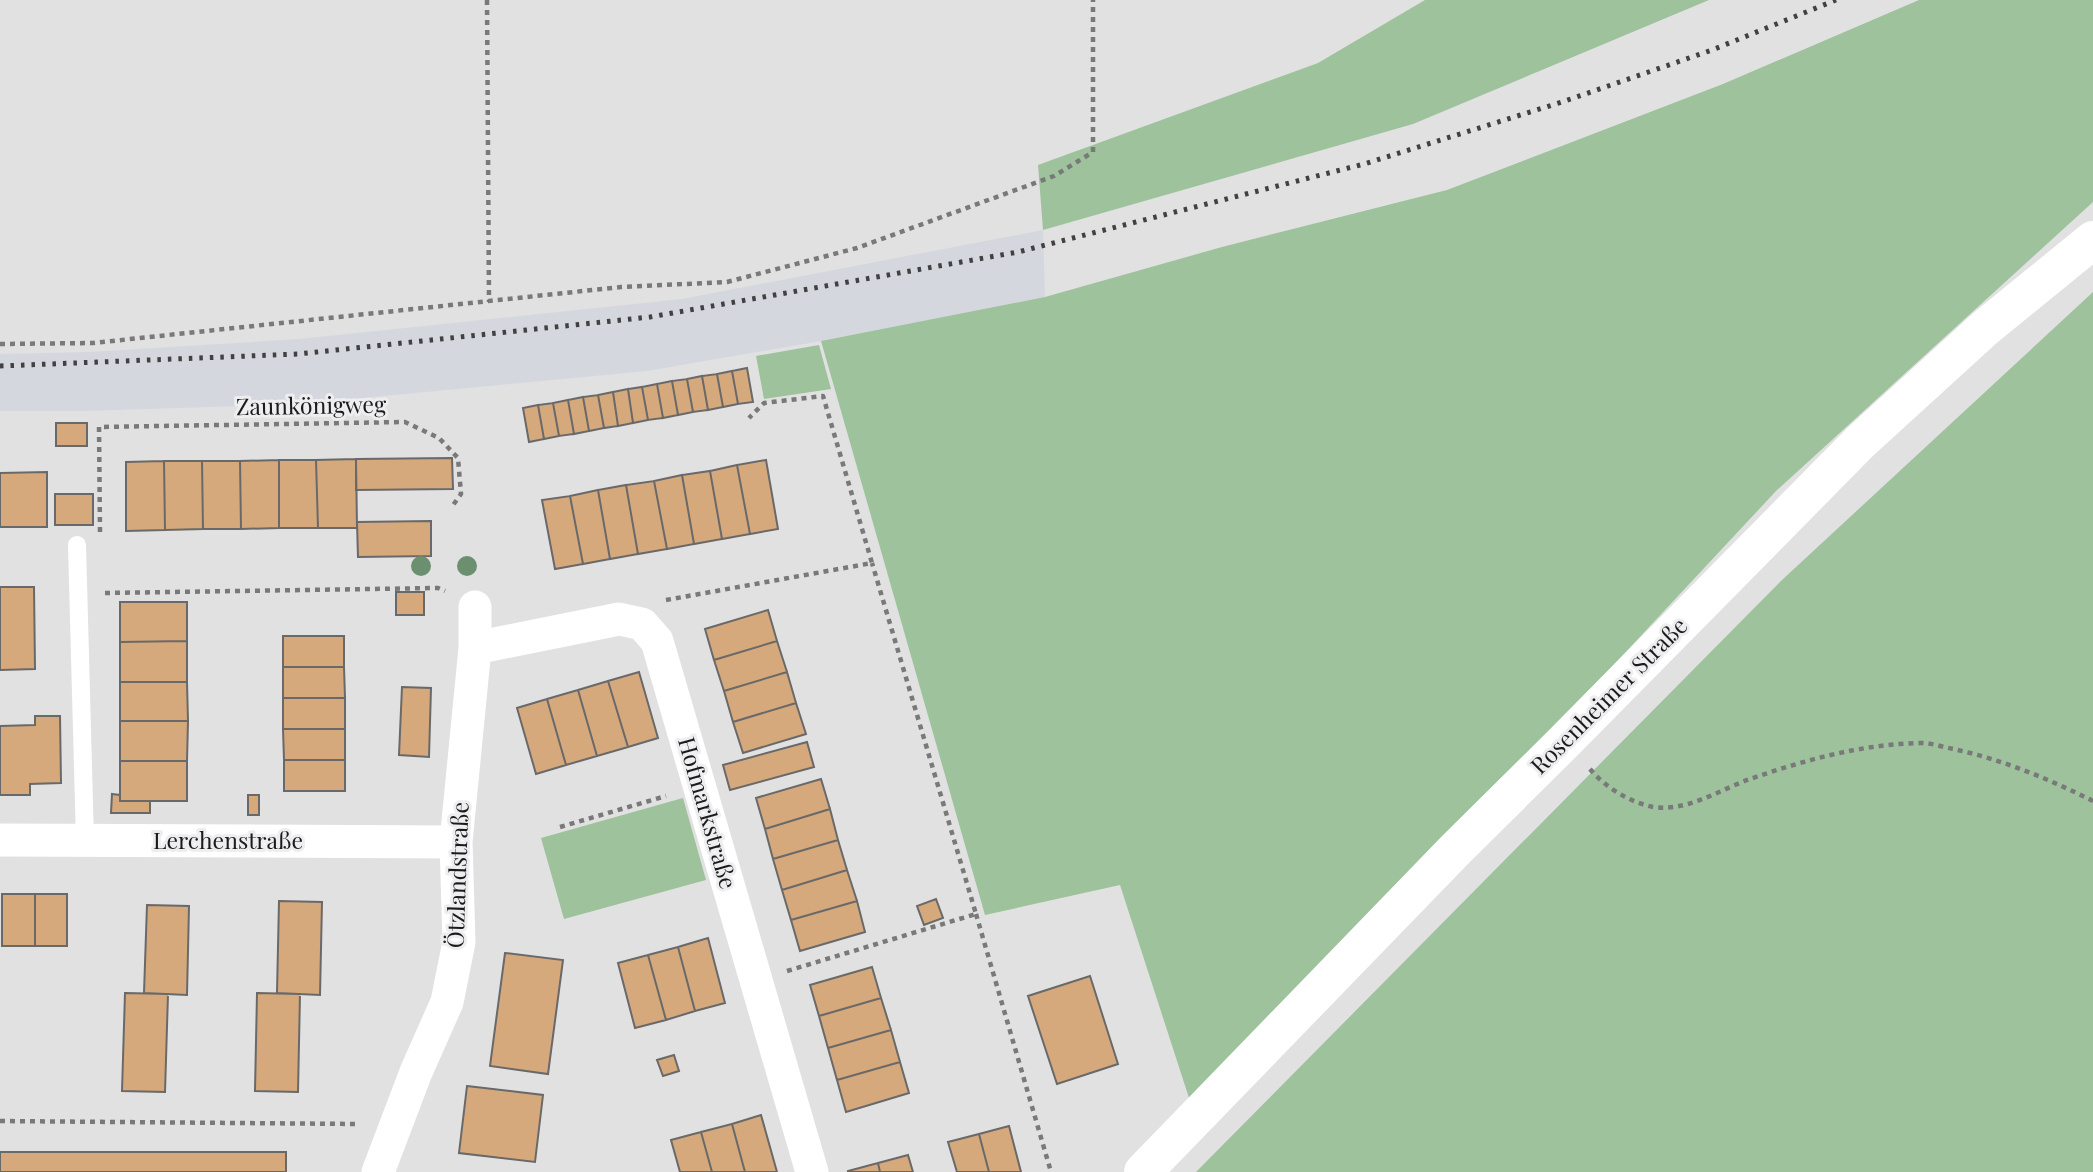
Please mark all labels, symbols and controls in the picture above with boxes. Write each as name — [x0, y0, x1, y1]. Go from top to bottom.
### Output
street label: Zaunkönigweg — [235, 388, 386, 421]
street label: Rosenheimer Straße — [1523, 610, 1693, 780]
street label: Hofmarkstraße — [672, 733, 745, 892]
street label: Ötzlandstraße — [438, 801, 475, 949]
street label: Lerchenstraße — [153, 824, 303, 855]

